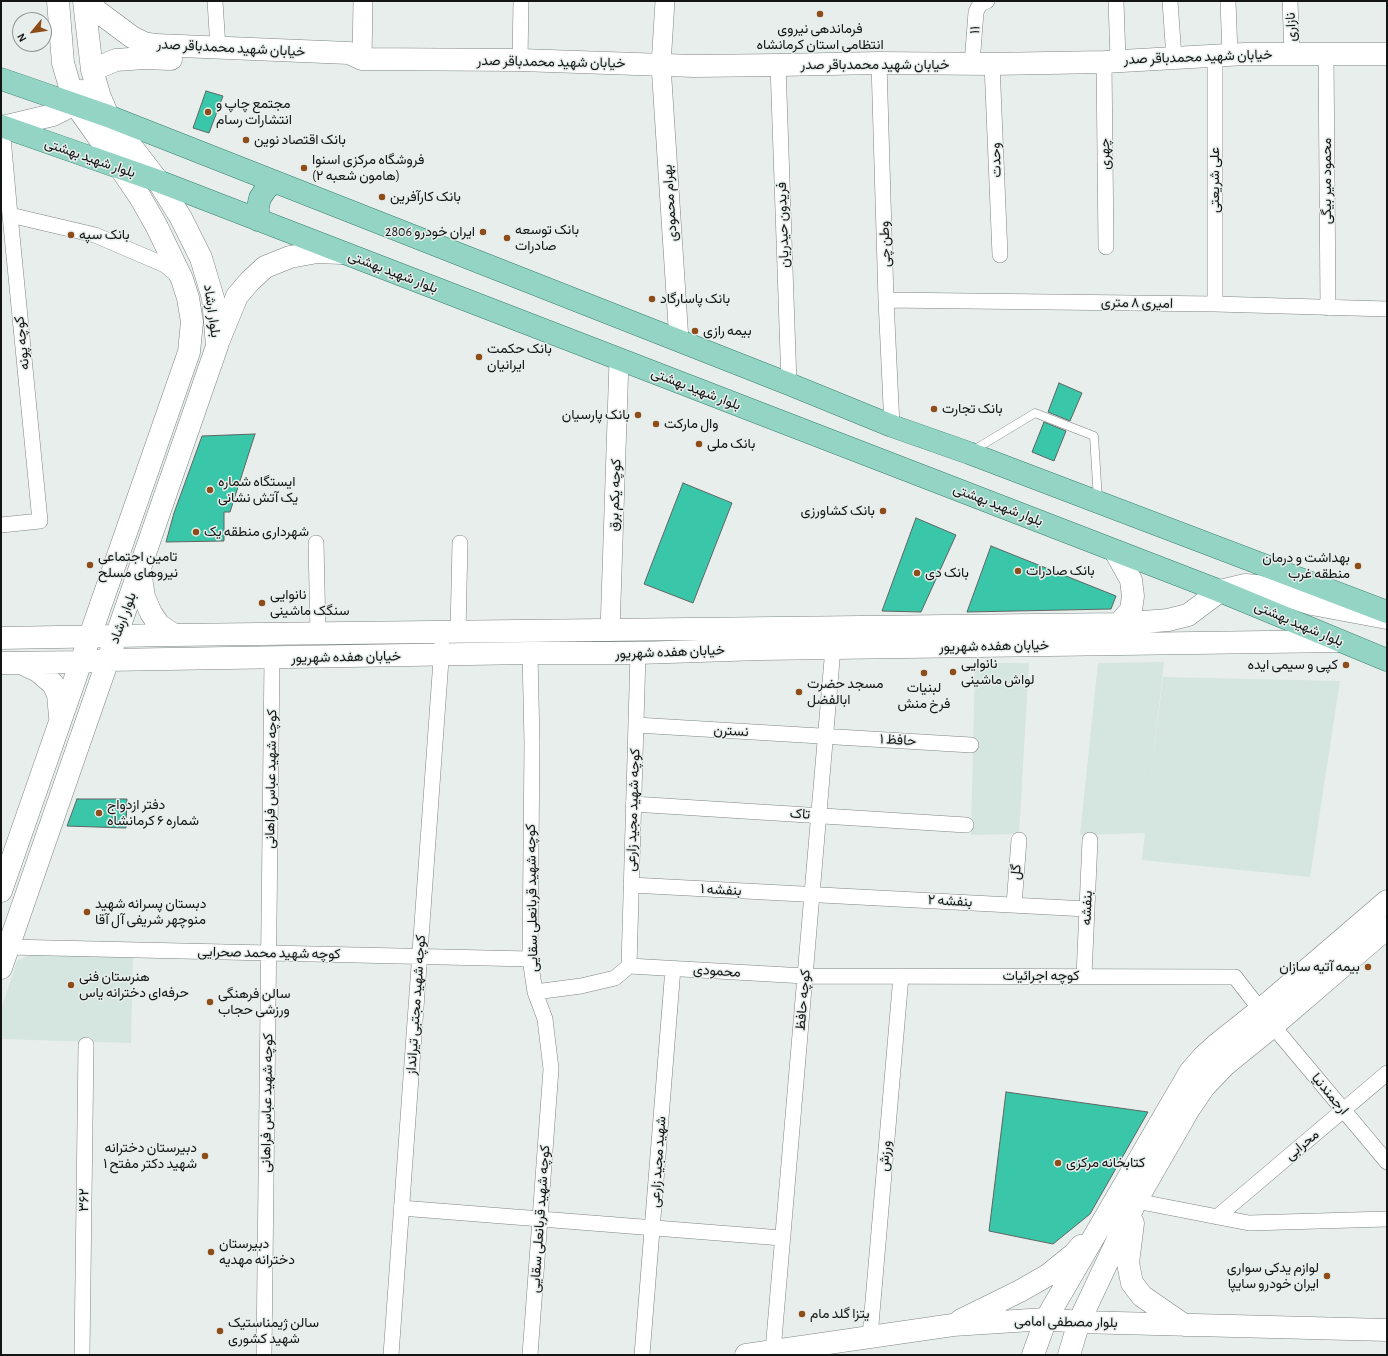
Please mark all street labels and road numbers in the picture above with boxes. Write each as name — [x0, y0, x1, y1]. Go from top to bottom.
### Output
street label: نازاری — [1282, 12, 1300, 42]
street label: ۱۱ — [966, 25, 984, 35]
street label: خیابان شهید محمدباقر صدر — [156, 36, 306, 60]
street label: خیابان شهید محمدباقر صدر — [1123, 46, 1273, 68]
street label: خیابان شهید محمدباقر صدر — [476, 52, 626, 72]
street label: خیابان شهید محمدباقر صدر — [801, 57, 949, 73]
street label: بلوار شهید بهشتی — [42, 135, 138, 181]
street label: چهری — [1096, 138, 1114, 170]
street label: محمود میر بیگی — [1319, 138, 1335, 224]
street label: وحدت — [987, 142, 1005, 178]
street label: علی شریعتی — [1207, 147, 1223, 213]
street label: بهرام محمودی — [659, 164, 681, 242]
street label: فریدون حیدریان — [773, 182, 793, 268]
street label: وطن چی — [876, 221, 894, 267]
street label: بلوار شهید بهشتی — [346, 247, 440, 297]
street label: بلوار ارشاد — [200, 283, 224, 339]
street label: امیری ۸ متری — [1101, 294, 1173, 312]
street label: کوچه پونه — [11, 315, 33, 371]
street label: بلوار شهید بهشتی — [649, 364, 743, 414]
street label: کوچه یکم برق — [605, 458, 625, 532]
street label: بلوار شهید بهشتی — [951, 480, 1045, 530]
street label: بلوار ارشاد — [106, 590, 140, 646]
street label: بلوار شهید بهشتی — [1252, 598, 1346, 650]
street label: خیابان هفده شهریور — [939, 637, 1049, 655]
street label: خیابان هفده شهریور — [615, 642, 725, 662]
street label: خیابان هفده شهریور — [291, 648, 401, 666]
street label: کوچه شهید عباس فراهانی — [261, 709, 281, 849]
street label: نسترن — [713, 722, 749, 740]
street label: حافظ ۱ — [879, 731, 917, 749]
street label: کوچه شهید مجید زارعی — [622, 748, 644, 872]
street label: تاک — [789, 805, 811, 823]
street label: کوچه شهید قربانعلی سقایی — [522, 824, 542, 972]
street label: گل — [1007, 864, 1025, 880]
street label: بنفشه ۱ — [700, 881, 742, 899]
street label: بنفشه — [1078, 890, 1096, 926]
street label: بنفشه ۲ — [927, 891, 973, 911]
street label: کوچه شهید مجتبی تیرانداز — [403, 934, 429, 1076]
street label: کوچه شهید محمد صحرایی — [197, 943, 341, 963]
street label: محمودی — [693, 961, 741, 981]
street label: کوچه اجرائیات — [1003, 968, 1079, 984]
street label: کوچه حافظ — [792, 969, 814, 1031]
street label: کوچه شهید عباس فراهانی — [257, 1033, 277, 1173]
street label: ارجمندنیا — [1308, 1070, 1352, 1118]
street label: شهید مجید زارعی — [646, 1116, 670, 1208]
street label: محرابی — [1282, 1126, 1322, 1164]
street label: ورزش — [875, 1140, 895, 1172]
street label: کوچه شهید قربانعلی سقایی — [526, 1144, 554, 1294]
street label: ۳۶۲ — [75, 1188, 93, 1212]
street label: بلوار مصطفی امامی — [1014, 1313, 1118, 1331]

